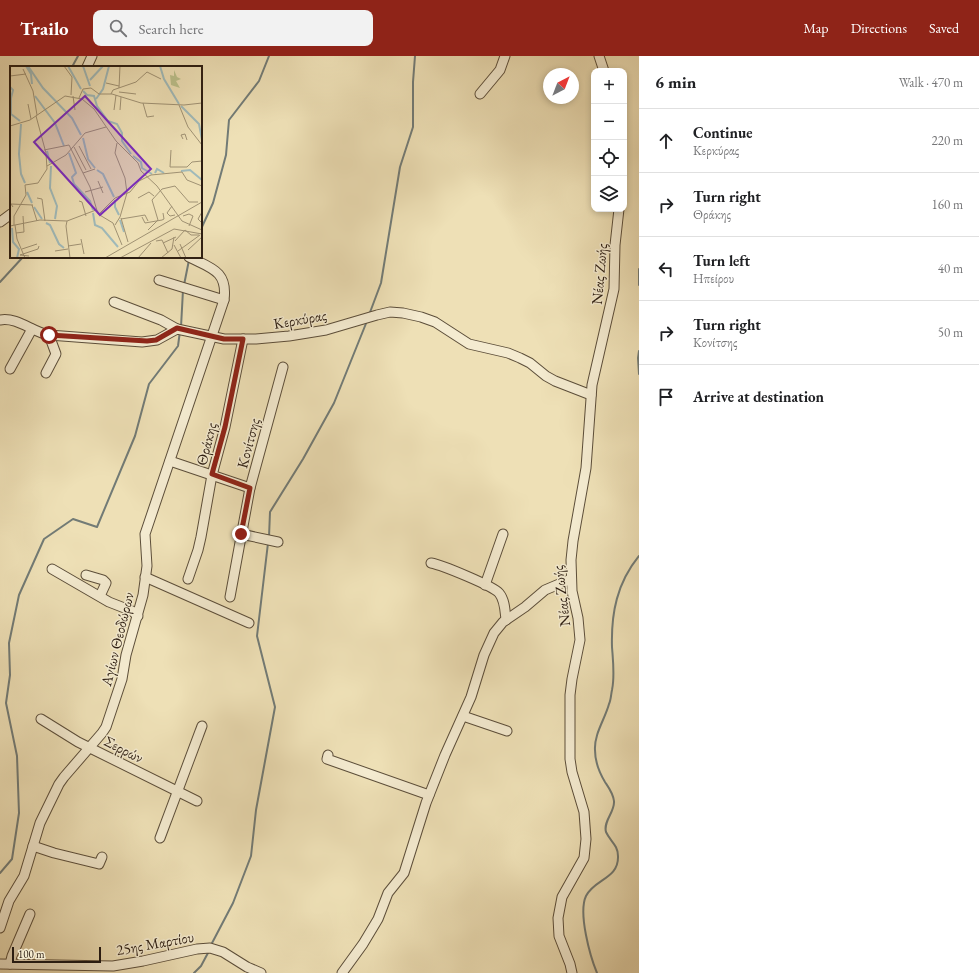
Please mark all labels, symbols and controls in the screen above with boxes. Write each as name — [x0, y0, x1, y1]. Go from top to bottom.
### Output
search box — [93, 10, 373, 46]
text: Trailo — [20, 16, 69, 41]
icon: search — [107, 17, 129, 39]
text: Search here — [139, 19, 204, 38]
text: Map — [803, 19, 829, 37]
text: Directions — [851, 19, 907, 37]
text: Saved — [929, 19, 959, 37]
inset map — [10, 66, 202, 258]
north arrow — [543, 68, 579, 104]
map controls — [591, 68, 627, 212]
button: + — [591, 68, 627, 104]
text: 6 min — [655, 71, 696, 93]
text: Walk · 470 m — [899, 74, 963, 91]
button: − — [591, 104, 627, 140]
text: Continue — [693, 123, 753, 142]
icon: ahead — [655, 130, 677, 152]
text: 220 m — [932, 132, 963, 149]
button: locate — [591, 140, 627, 176]
text: Κερκύρας — [693, 142, 739, 159]
button: layers — [591, 176, 627, 212]
text: Turn right — [693, 187, 761, 206]
icon: right — [655, 194, 677, 216]
text: 160 m — [932, 196, 963, 213]
text: Θράκης — [693, 206, 731, 223]
street label: Νέας Ζωής — [587, 243, 611, 305]
text: Turn left — [693, 251, 750, 270]
icon: left — [655, 258, 677, 280]
text: 40 m — [938, 260, 963, 277]
text: Ηπείρου — [693, 270, 734, 287]
street label: Κερκύρας — [272, 305, 328, 333]
text: Turn right — [693, 315, 761, 334]
icon: right — [655, 322, 677, 344]
text: 50 m — [938, 324, 963, 341]
route start — [40, 326, 58, 344]
text: Κονίτσης — [693, 334, 737, 351]
icon: arrive — [655, 386, 677, 408]
text: Arrive at destination — [693, 387, 824, 406]
street label: Κονίτσης — [232, 416, 264, 470]
street label: Θράκης — [191, 420, 221, 468]
route end — [232, 525, 250, 543]
street label: Νέας Ζωής — [548, 564, 574, 628]
street label: Αγίων Θεοδώρων — [96, 590, 138, 689]
street label: Σερρών — [101, 731, 147, 767]
street label: 25ης Μαρτίου — [115, 927, 195, 959]
scale bar — [12, 945, 101, 964]
text: 100 m — [18, 947, 45, 961]

